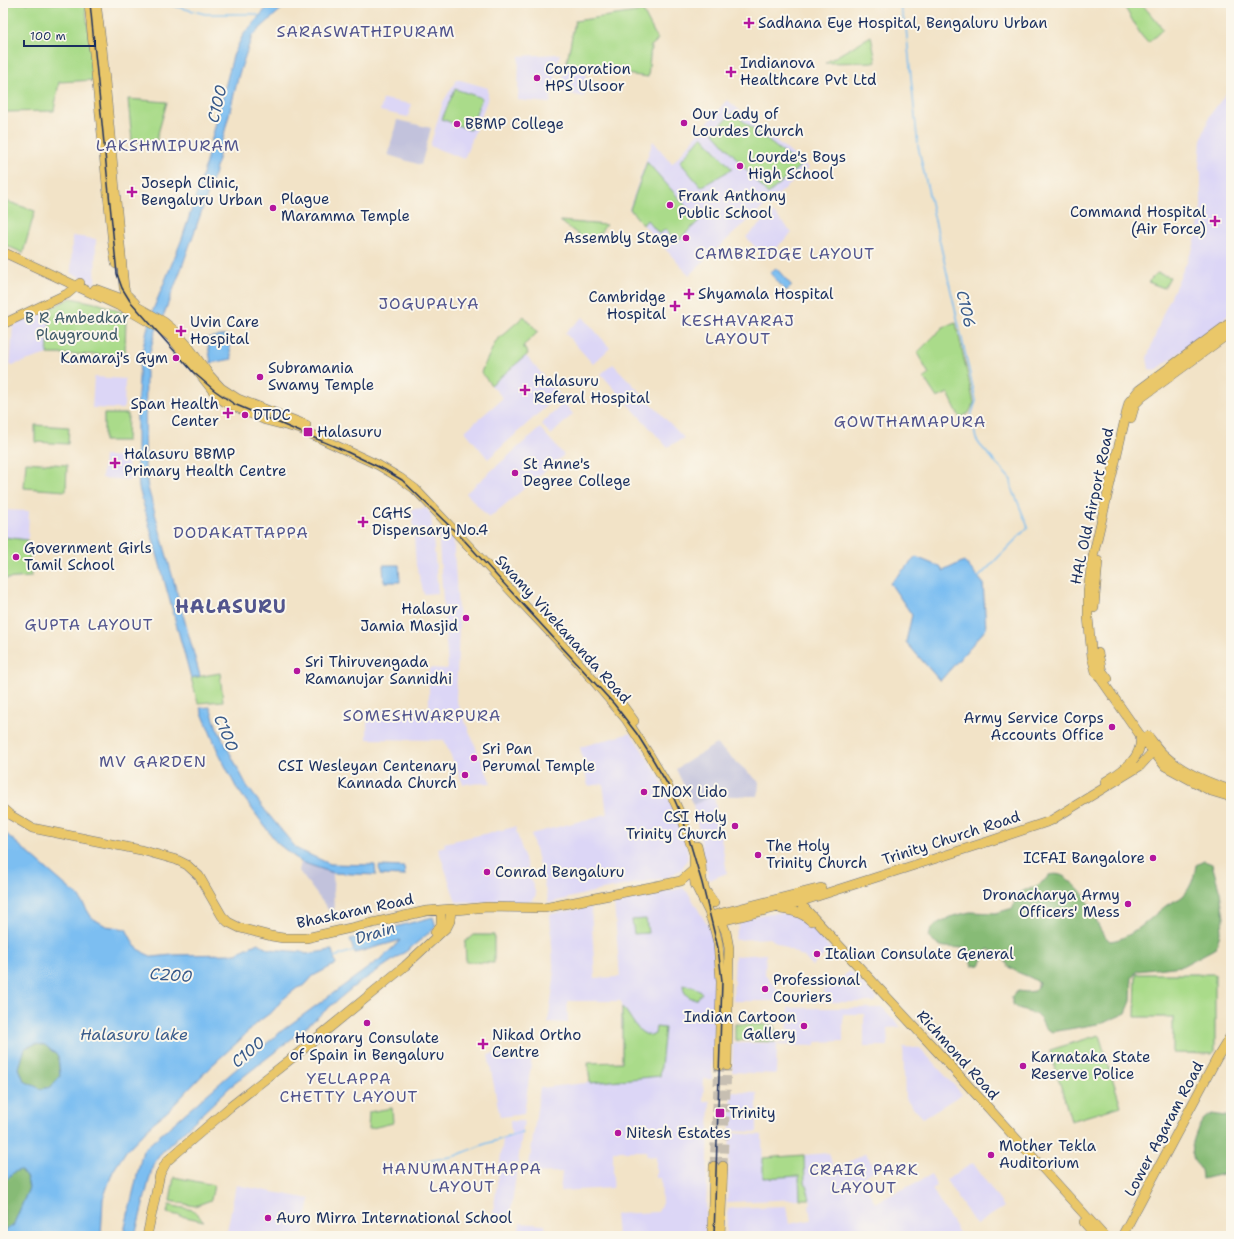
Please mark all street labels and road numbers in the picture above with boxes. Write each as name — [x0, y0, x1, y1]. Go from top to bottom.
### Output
street label: HAL Old Airport Road — [1066, 425, 1119, 586]
street label: Swamy Vivekananda Road — [491, 550, 636, 708]
street label: Trinity Church Road — [879, 806, 1023, 870]
street label: Bhaskaran Road — [295, 889, 416, 933]
street label: Richmond Road — [912, 1006, 1004, 1104]
street label: Lower Agaram Road — [1120, 1057, 1208, 1200]

